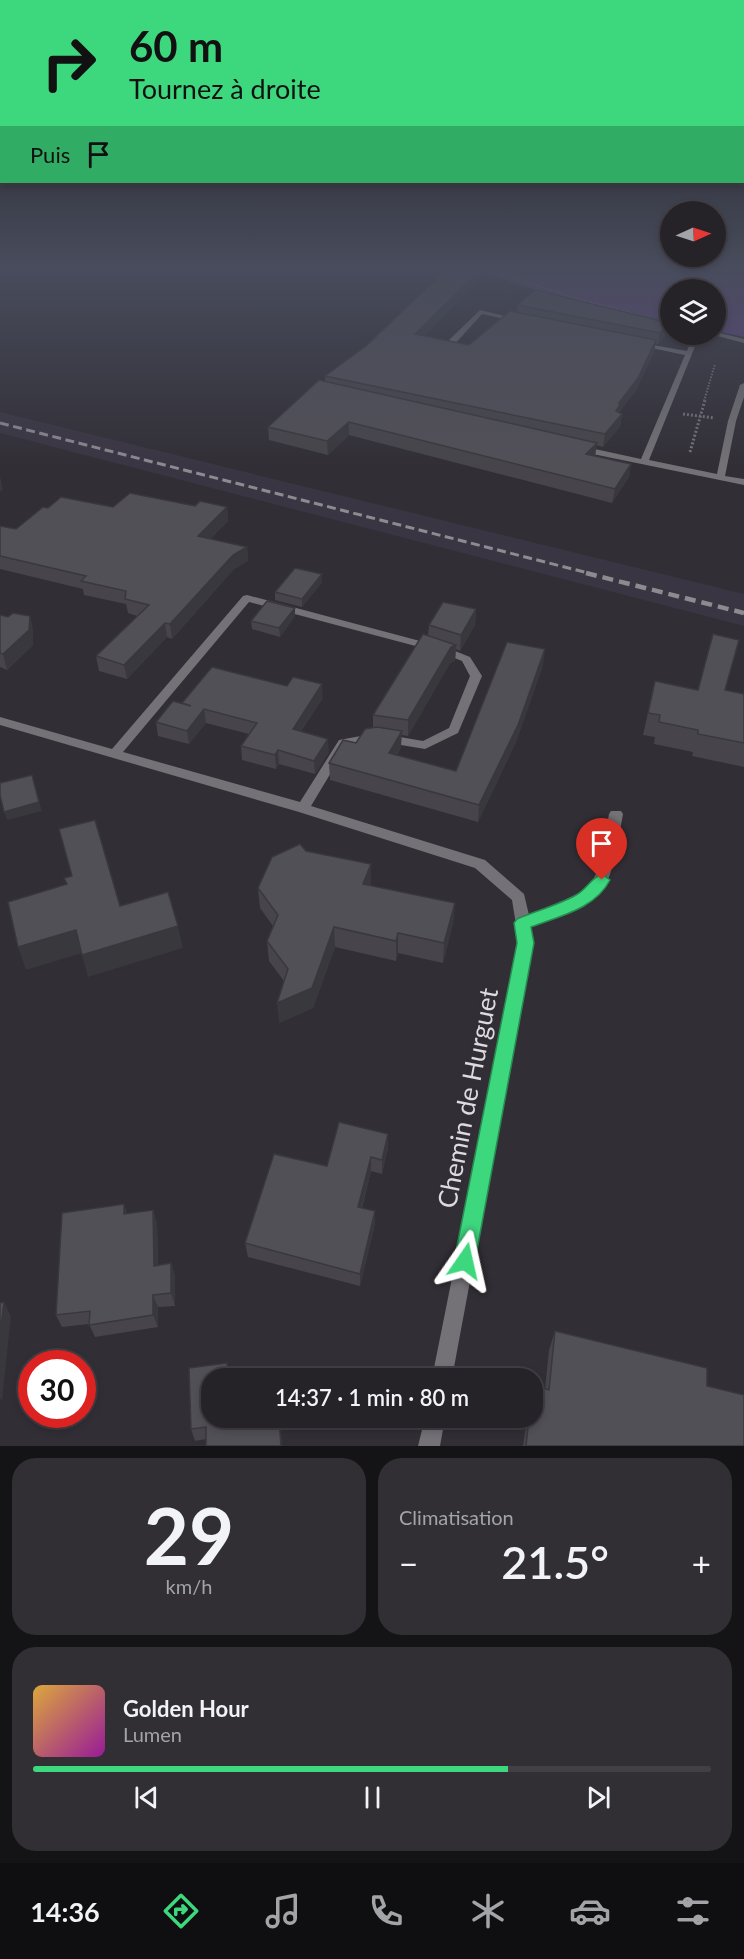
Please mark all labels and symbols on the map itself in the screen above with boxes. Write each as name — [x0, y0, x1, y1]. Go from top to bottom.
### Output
north arrow — [660, 201, 726, 267]
pin — [576, 818, 627, 880]
street label: Chemin de Hurguet — [430, 984, 504, 1211]
position arrow — [433, 1229, 497, 1293]
speed limit sign: 30 — [18, 1350, 96, 1428]

